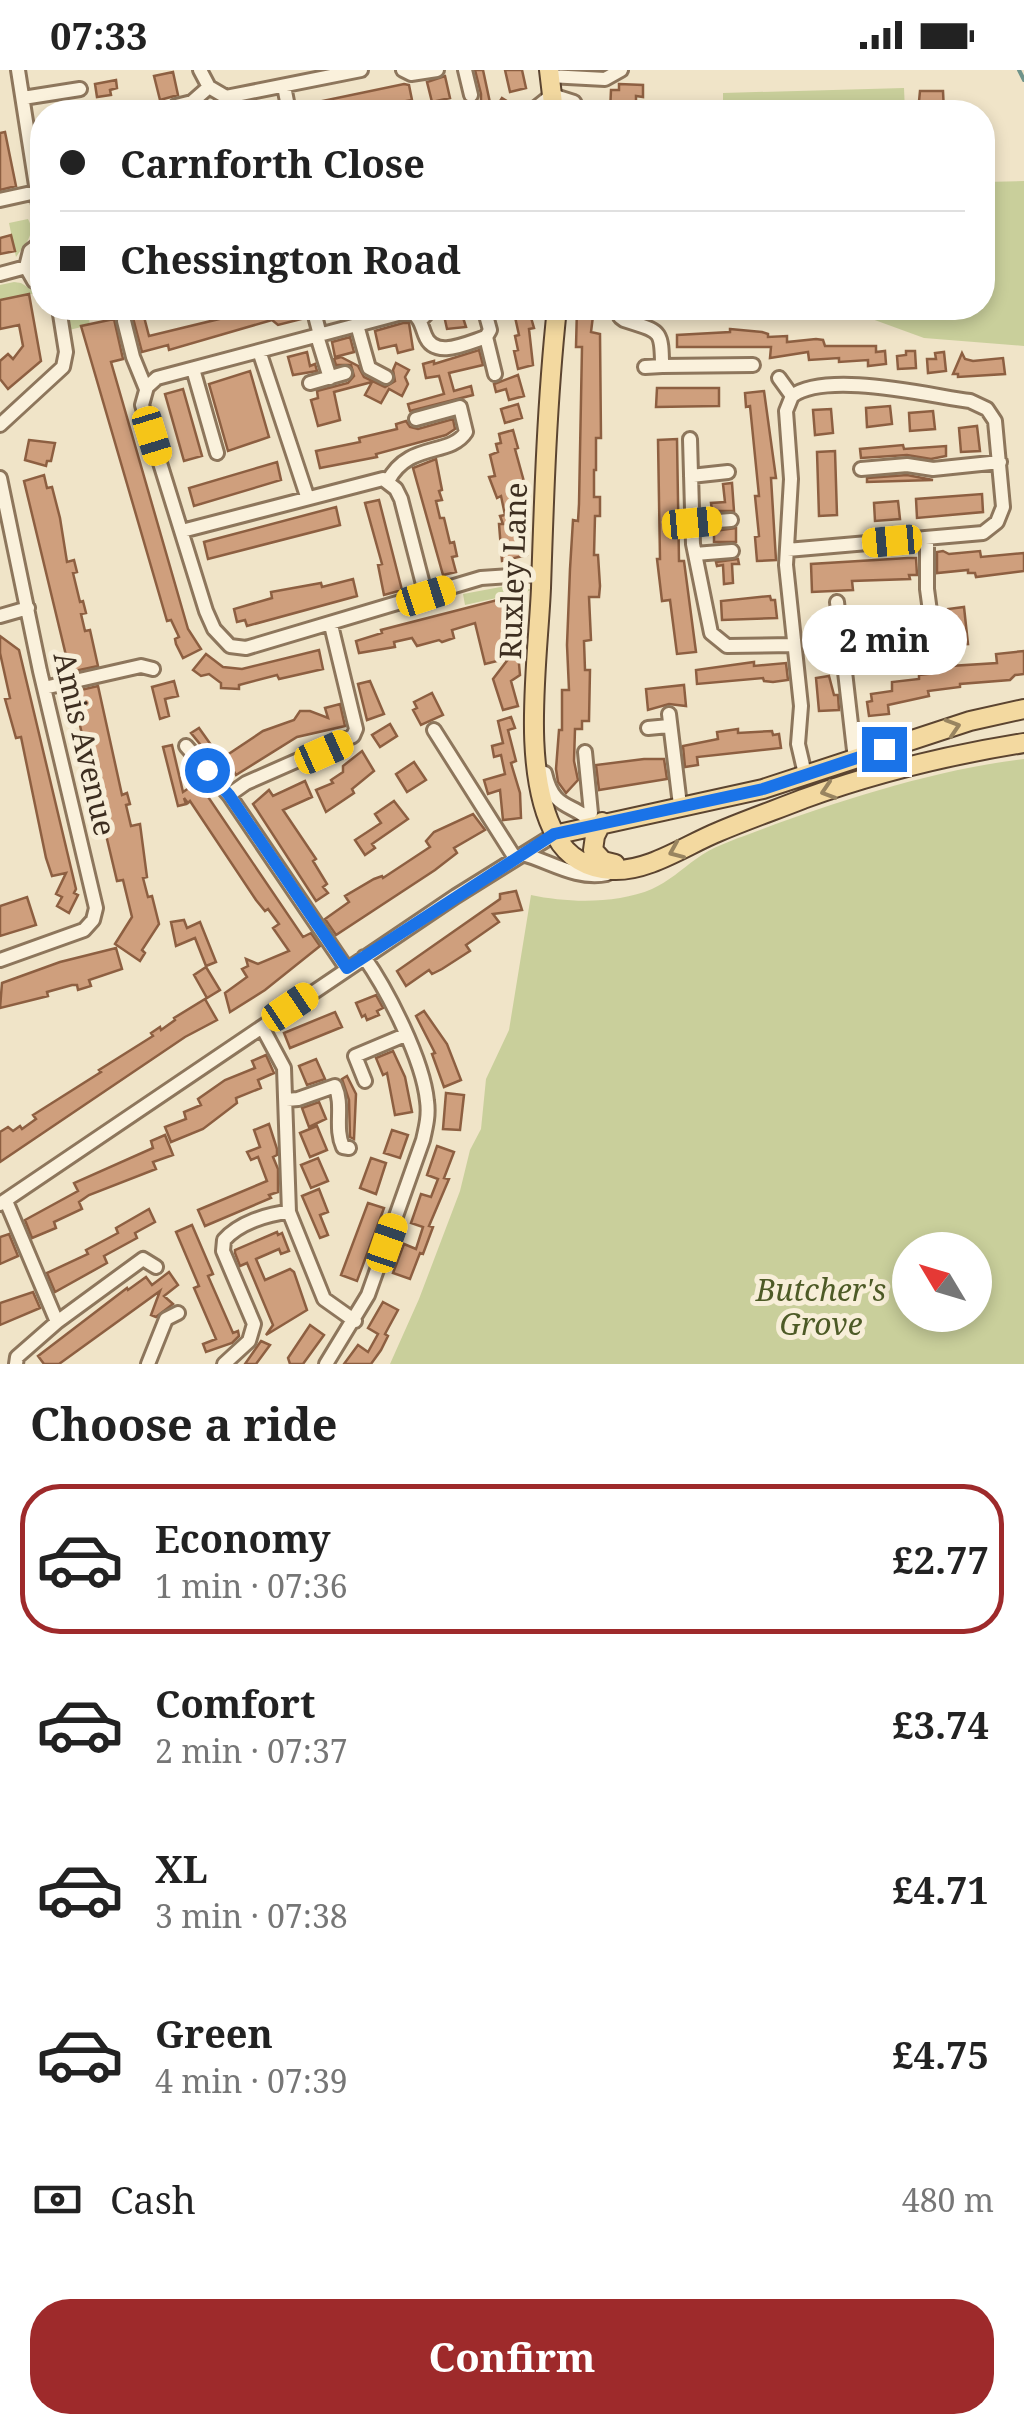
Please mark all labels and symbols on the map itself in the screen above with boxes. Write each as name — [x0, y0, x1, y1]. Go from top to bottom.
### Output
car — [129, 403, 175, 469]
street label: Ruxley Lane — [489, 482, 536, 660]
car — [661, 505, 723, 541]
car — [861, 523, 923, 559]
car — [393, 572, 459, 620]
callout: 2 min — [802, 604, 966, 674]
street label: Amis Avenue — [44, 648, 127, 840]
one-way arrow — [943, 718, 960, 738]
car — [290, 726, 358, 778]
route end — [862, 727, 907, 772]
route start — [185, 748, 230, 793]
one-way arrow — [820, 780, 837, 800]
one-way arrow — [668, 839, 686, 859]
car — [257, 978, 323, 1036]
car — [363, 1210, 411, 1276]
north arrow — [892, 1232, 992, 1332]
park label: Butcher's Grove — [755, 1269, 886, 1344]

